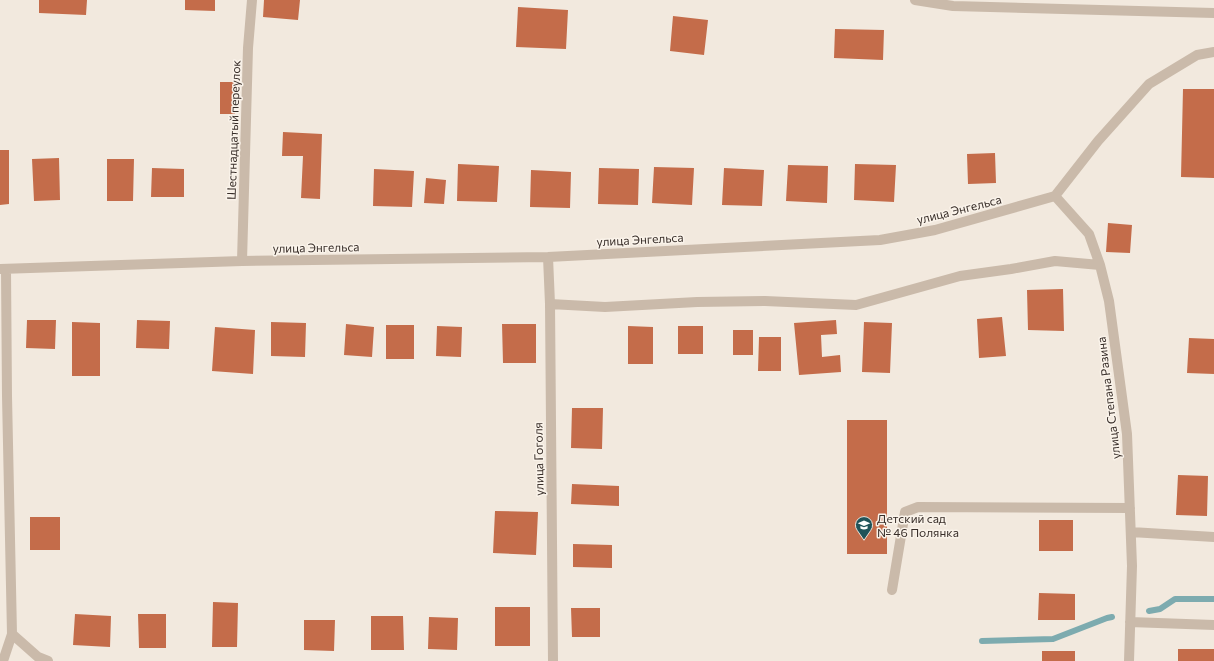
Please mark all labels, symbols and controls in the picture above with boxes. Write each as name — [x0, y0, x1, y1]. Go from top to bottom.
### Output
street label: Шестнадцатый переулок — [224, 59, 242, 200]
street label: улица Энгельса — [915, 192, 1003, 226]
street label: улица Энгельса — [596, 230, 684, 248]
street label: улица Энгельса — [272, 239, 360, 255]
street label: улица Степана Разина — [1094, 336, 1122, 460]
street label: улица Гоголя — [530, 422, 546, 496]
place label: Детский сад № 46 Полянка — [877, 511, 959, 539]
school or university icon: Детский сад № 46 Полянка — [854, 515, 874, 540]

